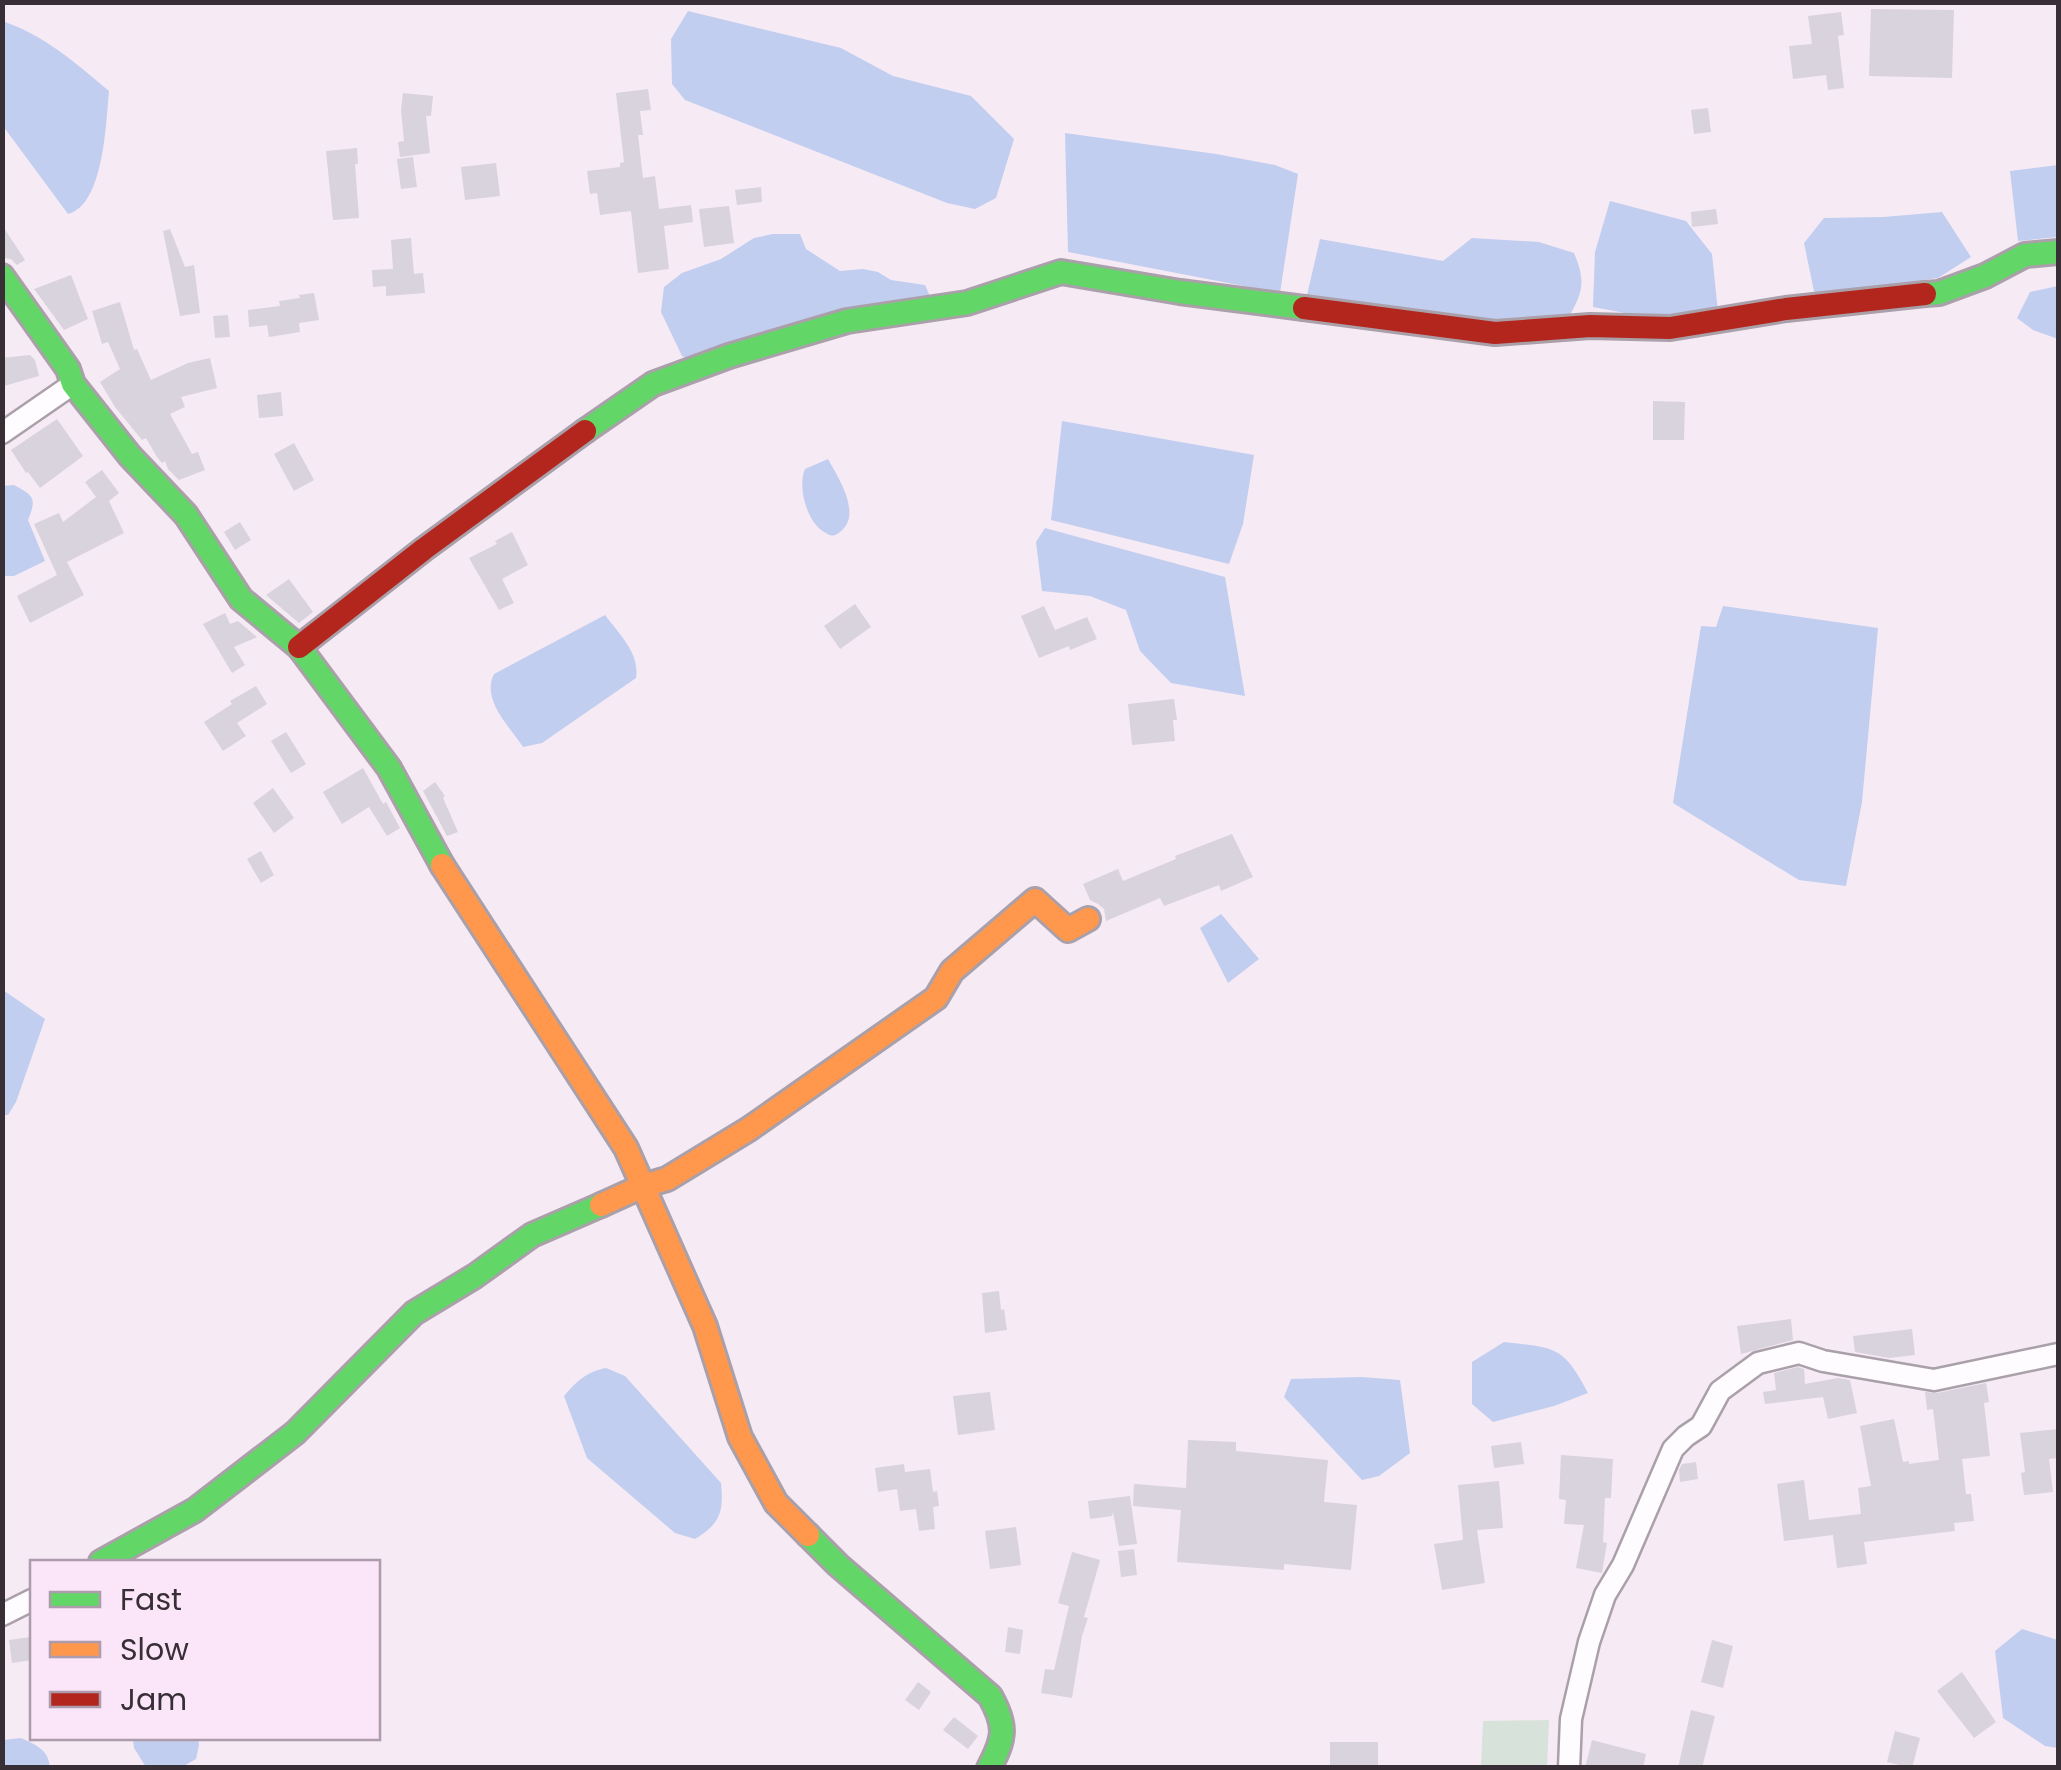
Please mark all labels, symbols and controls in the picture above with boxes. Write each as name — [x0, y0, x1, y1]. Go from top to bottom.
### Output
legend — [30, 1560, 380, 1740]
text: Fast — [120, 1578, 182, 1621]
text: Slow — [120, 1628, 189, 1671]
text: Jam — [120, 1678, 187, 1721]

